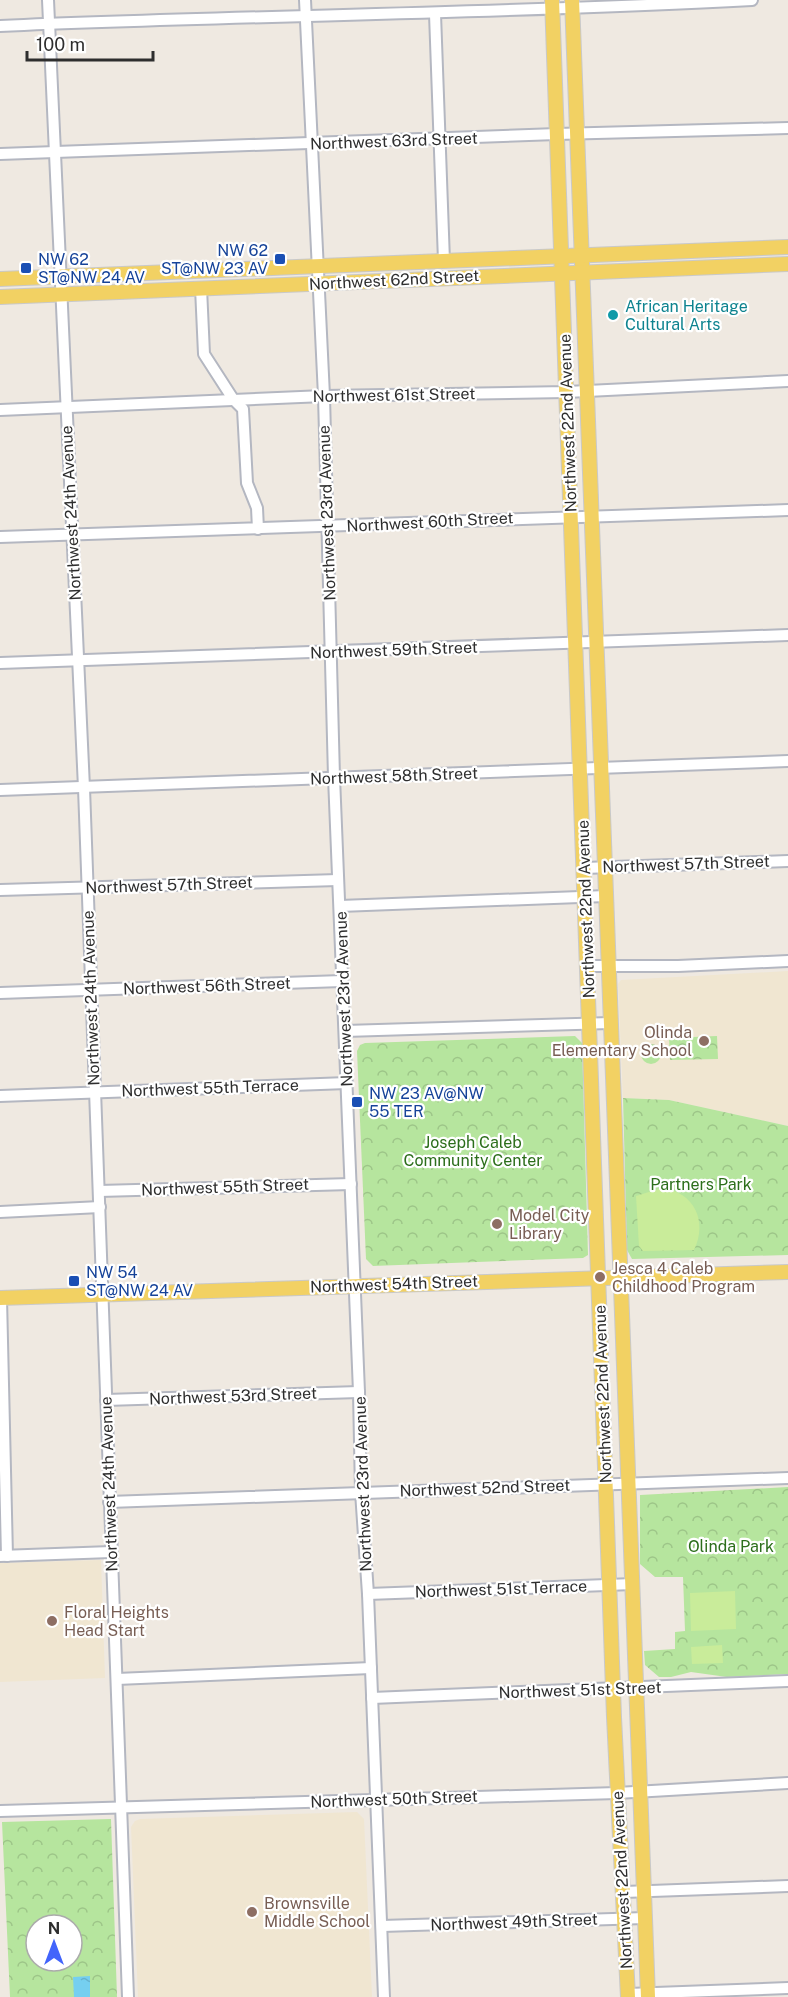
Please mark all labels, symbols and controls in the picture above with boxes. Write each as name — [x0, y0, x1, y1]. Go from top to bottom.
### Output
scale bar — [27, 24, 153, 62]
text: 100 m — [36, 34, 85, 55]
street label: Northwest 63rd Street — [310, 129, 478, 153]
place label: NW 62 ST@NW 23 AV — [161, 241, 268, 278]
place label: NW 62 ST@NW 24 AV — [38, 250, 145, 287]
marker: NW 62 ST@NW 23 AV — [273, 252, 287, 266]
marker: NW 62 ST@NW 24 AV — [19, 261, 33, 275]
street label: Northwest 62nd Street — [308, 266, 480, 294]
place label: African Heritage Cultural Arts — [625, 297, 748, 334]
marker: African Heritage Cultural Arts — [606, 308, 620, 322]
street label: Northwest 22nd Avenue — [555, 334, 581, 512]
street label: Northwest 61st Street — [312, 384, 476, 406]
street label: Northwest 24th Avenue — [57, 425, 85, 601]
street label: Northwest 23rd Avenue — [314, 425, 340, 601]
street label: Northwest 60th Street — [346, 508, 514, 536]
street label: Northwest 59th Street — [310, 638, 478, 662]
street label: Northwest 58th Street — [310, 764, 478, 788]
street label: Northwest 22nd Avenue — [573, 820, 599, 998]
street label: Northwest 57th Street — [602, 852, 770, 876]
street label: Northwest 57th Street — [85, 873, 253, 897]
street label: Northwest 24th Avenue — [78, 910, 104, 1086]
street label: Northwest 23rd Avenue — [331, 911, 357, 1087]
street label: Northwest 56th Street — [123, 974, 291, 998]
place label: Olinda Elementary School — [552, 1023, 692, 1060]
marker: Olinda Elementary School — [697, 1034, 711, 1048]
street label: Northwest 55th Terrace — [121, 1075, 299, 1101]
place label: NW 23 AV@NW 55 TER — [369, 1084, 484, 1121]
marker: NW 23 AV@NW 55 TER — [350, 1095, 364, 1109]
park label: Joseph Caleb Community Center — [403, 1133, 543, 1170]
street label: Northwest 55th Street — [141, 1175, 309, 1199]
park label: Partners Park — [650, 1175, 752, 1194]
place label: Model City Library — [509, 1206, 590, 1243]
marker: Model City Library — [490, 1217, 504, 1231]
place label: Jesca 4 Caleb Childhood Program — [612, 1259, 755, 1296]
place label: NW 54 ST@NW 24 AV — [86, 1263, 193, 1300]
marker: Jesca 4 Caleb Childhood Program — [593, 1270, 607, 1284]
street label: Northwest 54th Street — [310, 1272, 478, 1296]
marker: NW 54 ST@NW 24 AV — [67, 1274, 81, 1288]
street label: Northwest 22nd Avenue — [590, 1305, 616, 1483]
street label: Northwest 53rd Street — [149, 1384, 317, 1408]
street label: Northwest 24th Avenue — [96, 1396, 122, 1572]
street label: Northwest 23rd Avenue — [350, 1396, 376, 1572]
street label: Northwest 52nd Street — [399, 1476, 571, 1500]
park label: Olinda Park — [688, 1537, 774, 1556]
street label: Northwest 51st Terrace — [414, 1576, 588, 1602]
place label: Floral Heights Head Start — [64, 1603, 169, 1640]
marker: Floral Heights Head Start — [45, 1614, 59, 1628]
street label: Northwest 51st Street — [498, 1678, 662, 1702]
street label: Northwest 50th Street — [310, 1787, 478, 1811]
street label: Northwest 22nd Avenue — [608, 1790, 636, 1970]
place label: Brownsville Middle School — [264, 1894, 370, 1931]
marker: Brownsville Middle School — [245, 1905, 259, 1919]
street label: Northwest 49th Street — [430, 1910, 598, 1934]
north arrow — [24, 1913, 84, 1973]
text: N — [48, 1919, 60, 1938]

